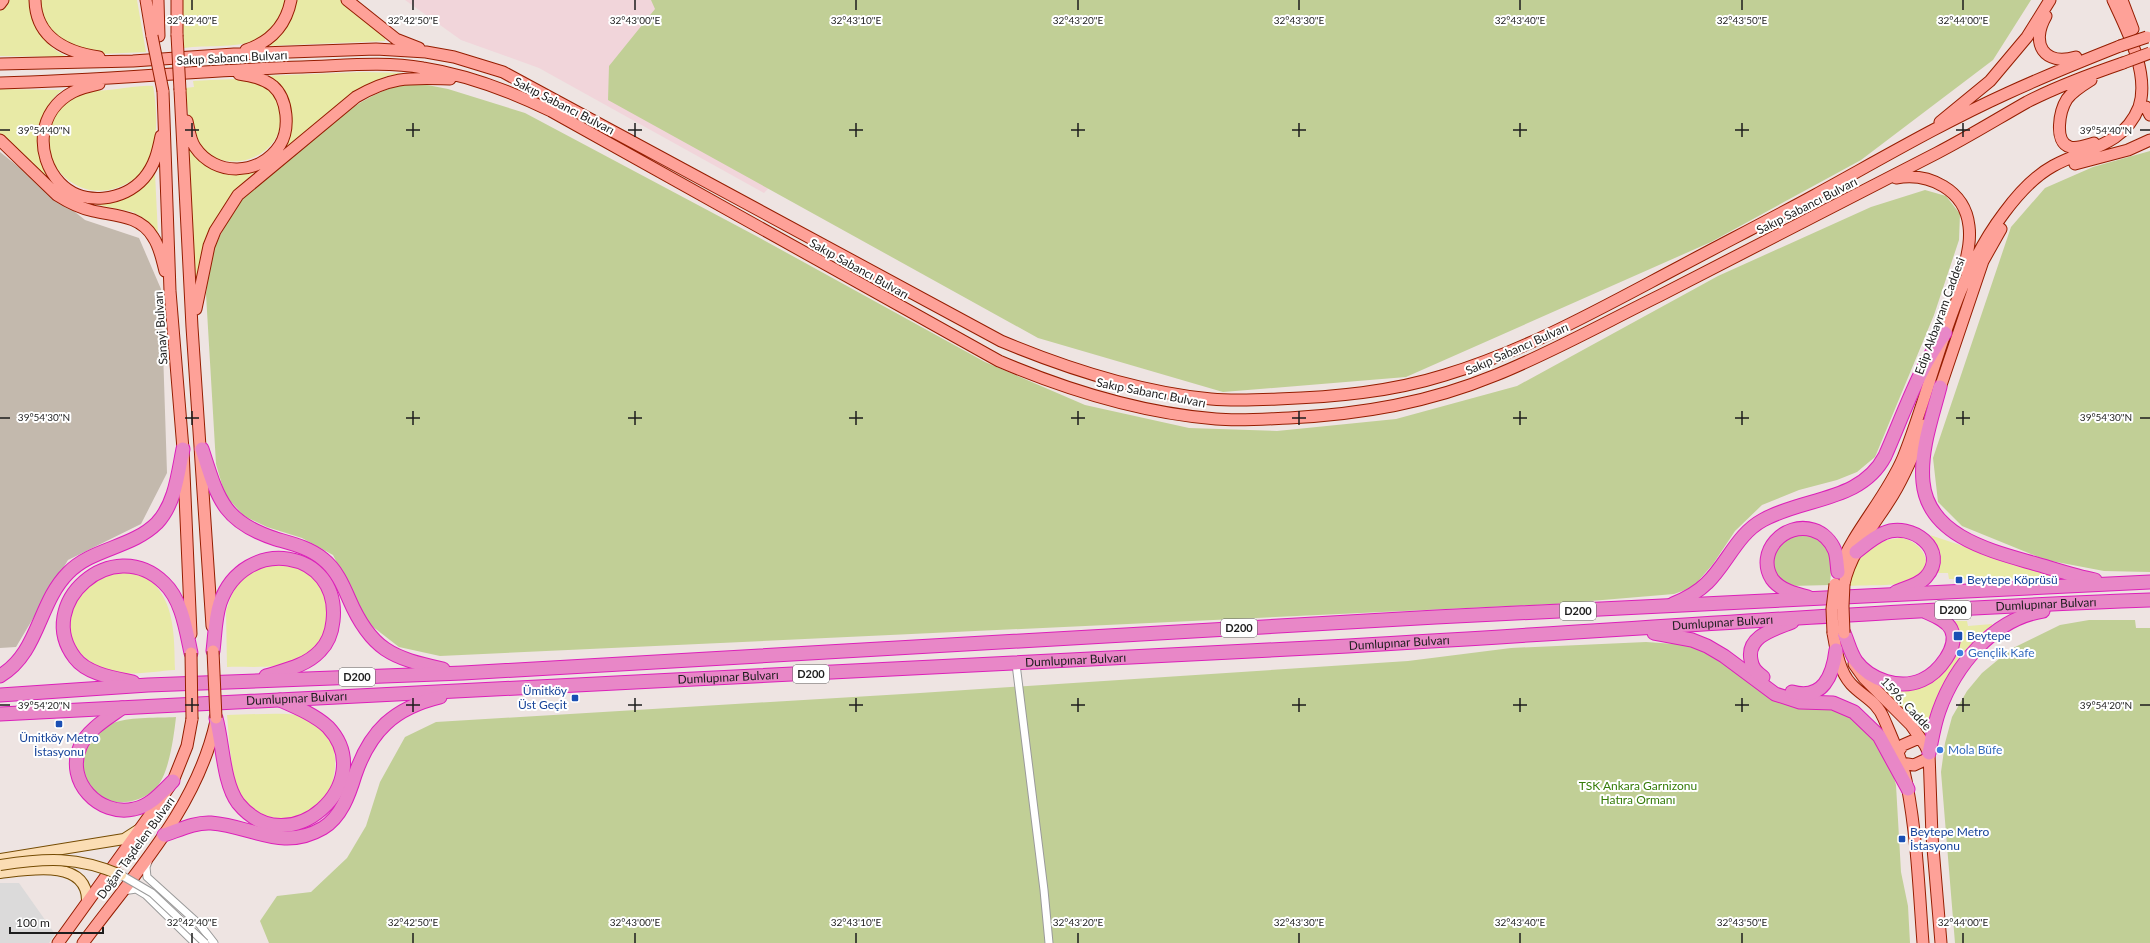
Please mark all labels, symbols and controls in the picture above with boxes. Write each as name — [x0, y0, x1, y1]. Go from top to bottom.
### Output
text: 32°42'40"E — [167, 14, 217, 26]
text: 32°42'50"E — [388, 14, 438, 26]
text: 32°43'00"E — [610, 14, 660, 26]
text: 32°43'10"E — [831, 14, 881, 26]
text: 32°43'20"E — [1053, 14, 1103, 26]
text: 32°43'30"E — [1274, 14, 1324, 26]
text: 32°43'40"E — [1495, 14, 1545, 26]
text: 32°43'50"E — [1717, 14, 1767, 26]
text: 32°44'00"E — [1938, 14, 1988, 26]
street label: Sakıp Sabancı Bulvarı — [176, 47, 288, 68]
street label: Sakıp Sabancı Bulvarı — [511, 74, 617, 137]
text: 39°54'40"N — [18, 124, 70, 136]
text: 39°54'40"N — [2080, 124, 2132, 136]
street label: Sakıp Sabancı Bulvarı — [1754, 174, 1860, 237]
street label: Sakıp Sabancı Bulvarı — [807, 235, 911, 302]
street label: Edip Akbayram Caddesi — [1911, 255, 1968, 376]
street label: Sanayi Bulvarı — [150, 291, 171, 365]
street label: Sakıp Sabancı Bulvarı — [1463, 319, 1571, 378]
street label: Sakıp Sabancı Bulvarı — [1095, 375, 1207, 410]
text: 39°54'30"N — [18, 411, 70, 423]
text: 39°54'30"N — [2080, 411, 2132, 423]
place label: Beytepe Köprüsü — [1967, 572, 2058, 587]
marker: Beytepe Köprüsü — [1954, 575, 1964, 585]
street label: Dumlupınar Bulvarı — [1995, 594, 2097, 614]
road number: D200 — [1935, 601, 1971, 619]
road number: D200 — [1560, 602, 1596, 620]
street label: Dumlupınar Bulvarı — [1672, 612, 1773, 633]
road number: D200 — [1221, 619, 1257, 637]
place label: Beytepe — [1967, 628, 2011, 643]
marker: Beytepe — [1952, 630, 1964, 642]
street label: Dumlupınar Bulvarı — [1348, 632, 1450, 653]
place label: Gençlik Kafe — [1968, 645, 2034, 660]
marker: Gençlik Kafe — [1955, 648, 1965, 658]
street label: Dumlupınar Bulvarı — [1025, 650, 1127, 670]
road number: D200 — [793, 665, 829, 683]
street label: Dumlupınar Bulvarı — [677, 667, 779, 687]
road number: D200 — [339, 668, 375, 686]
street label: 1596. Cadde — [1878, 674, 1935, 733]
place label: Ümitköy Üst Geçit — [518, 683, 568, 712]
street label: Dumlupınar Bulvarı — [246, 688, 347, 708]
marker: Ümitköy Üst Geçit — [570, 693, 580, 703]
text: 39°54'20"N — [18, 699, 70, 711]
text: 39°54'20"N — [2080, 699, 2132, 711]
marker: Ümitköy Metro İstasyonu — [54, 719, 64, 729]
place label: Ümitköy Metro İstasyonu — [19, 730, 99, 759]
place label: Mola Büfe — [1948, 742, 2002, 757]
marker: Mola Büfe — [1935, 745, 1945, 755]
park label: TSK Ankara Garnizonu Hatıra Ormanı — [1579, 778, 1697, 807]
street label: Doğan Taşdelen Bulvarı — [93, 794, 178, 902]
place label: Beytepe Metro İstasyonu — [1910, 824, 1989, 853]
marker: Beytepe Metro İstasyonu — [1897, 834, 1907, 844]
scale bar — [10, 909, 103, 935]
text: 100 m — [16, 915, 50, 930]
text: 32°42'40"E — [167, 916, 217, 928]
text: 32°42'50"E — [388, 916, 438, 928]
text: 32°43'00"E — [610, 916, 660, 928]
text: 32°43'10"E — [831, 916, 881, 928]
text: 32°43'20"E — [1053, 916, 1103, 928]
text: 32°43'30"E — [1274, 916, 1324, 928]
text: 32°43'40"E — [1495, 916, 1545, 928]
text: 32°43'50"E — [1717, 916, 1767, 928]
text: 32°44'00"E — [1938, 916, 1988, 928]

